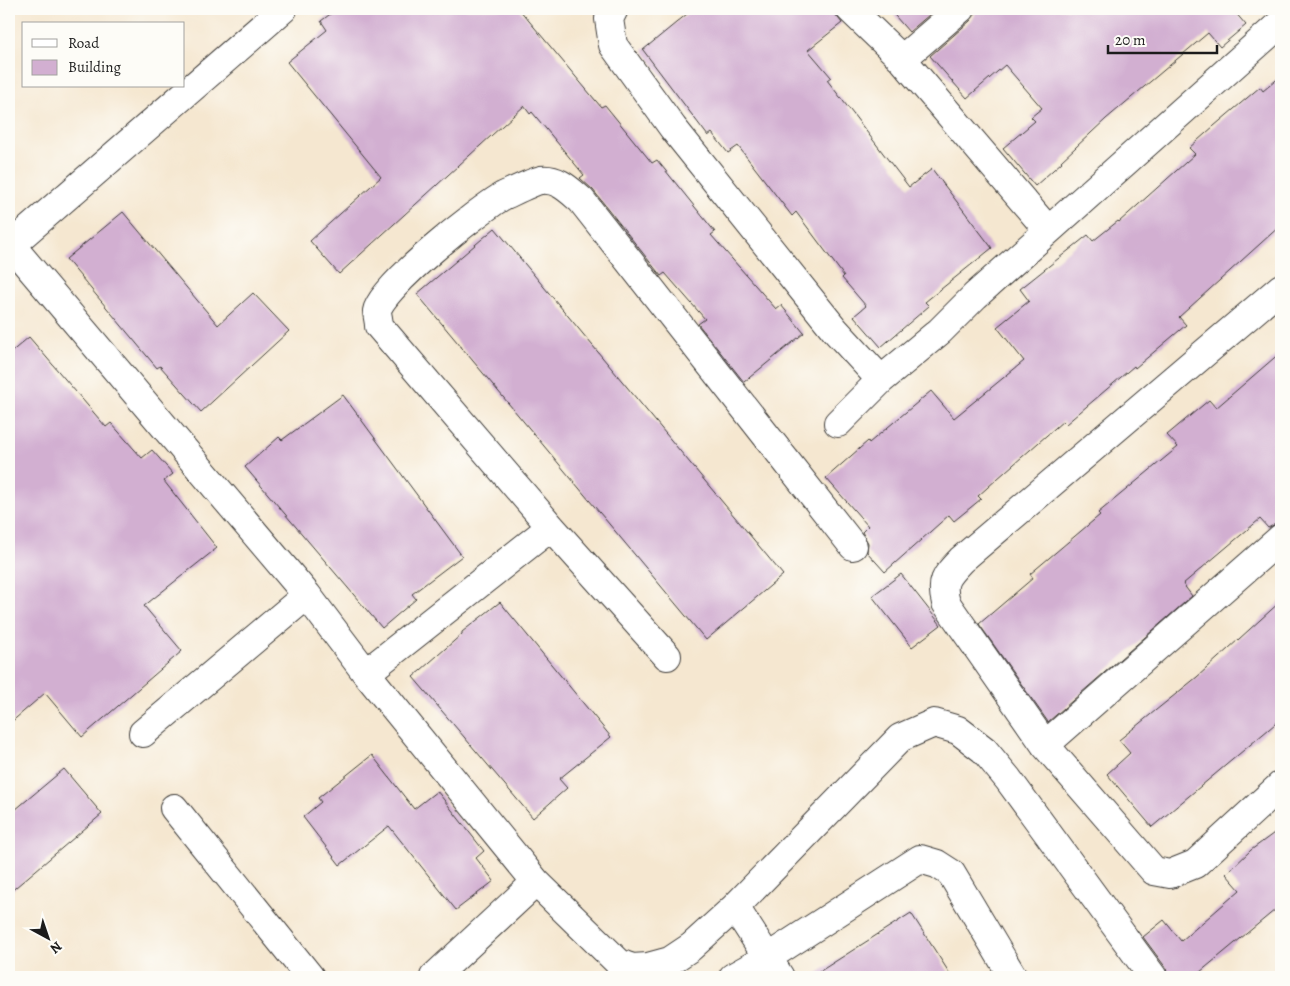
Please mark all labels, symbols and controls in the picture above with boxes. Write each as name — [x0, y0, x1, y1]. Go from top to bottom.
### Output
legend — [22, 22, 185, 88]
scale bar — [1108, 22, 1216, 54]
text: 20 m — [1115, 30, 1146, 50]
text: Road — [68, 33, 100, 53]
text: Building — [68, 57, 121, 77]
north arrow — [22, 914, 72, 964]
text: N — [46, 937, 66, 958]

